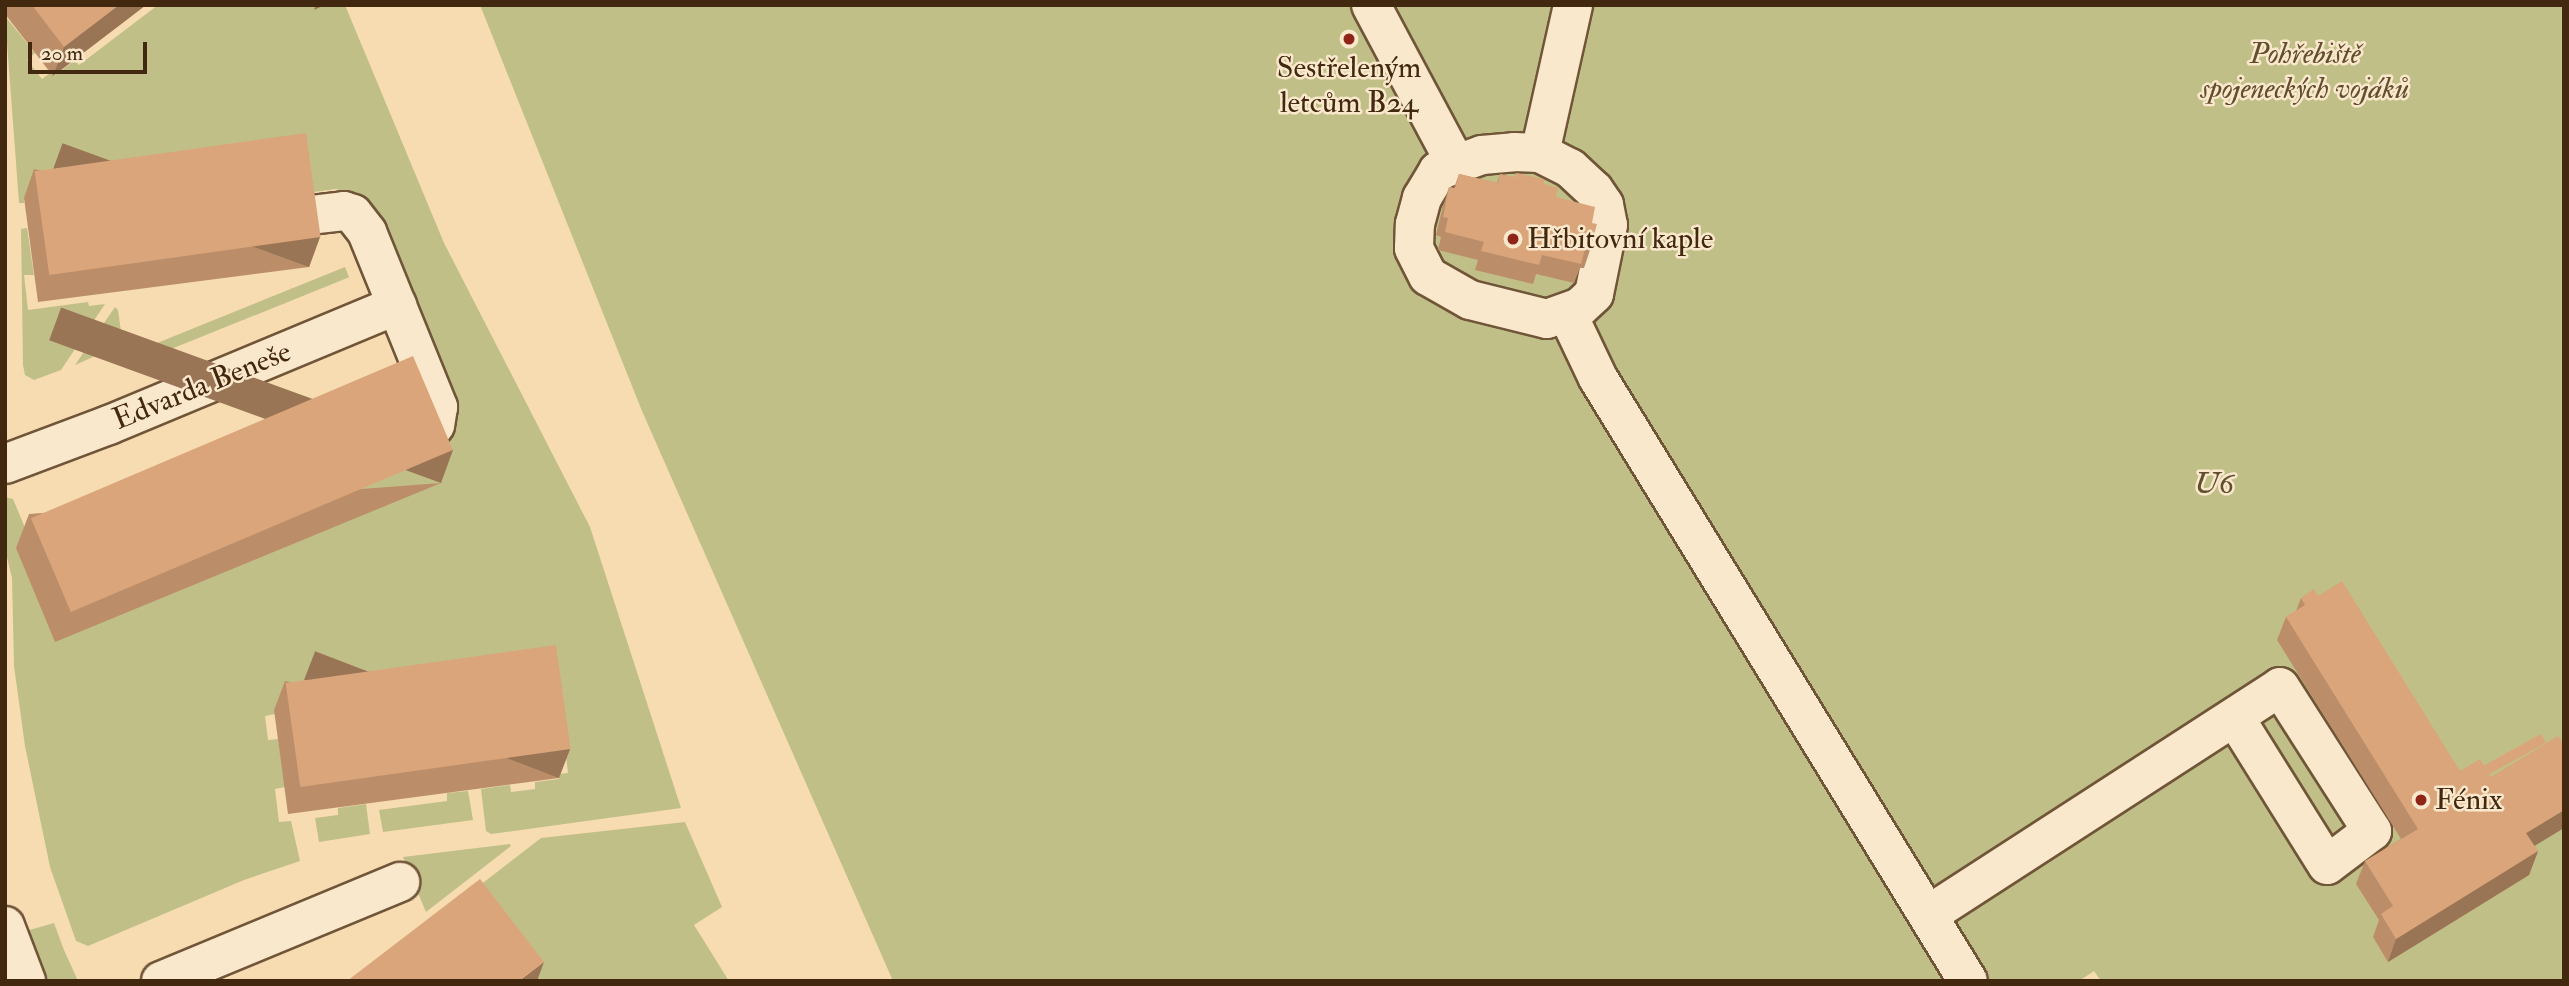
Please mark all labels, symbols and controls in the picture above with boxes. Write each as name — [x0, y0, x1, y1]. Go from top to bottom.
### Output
scale bar — [32, 28, 150, 72]
marker: Sestřeleným letcům B24 — [1341, 31, 1357, 47]
park label: Pohřebiště spojeneckých vojáků — [2201, 36, 2409, 106]
text: 20 m — [41, 40, 83, 67]
place label: Sestřeleným letcům B24 — [1277, 50, 1421, 120]
place label: Hřbitovní kaple — [1527, 221, 1713, 257]
marker: Hřbitovní kaple — [1505, 231, 1521, 247]
street label: Edvarda Beneše — [108, 334, 296, 438]
park label: U6 — [2194, 466, 2234, 502]
place label: Fénix — [2435, 782, 2502, 818]
marker: Fénix — [2413, 792, 2429, 808]

